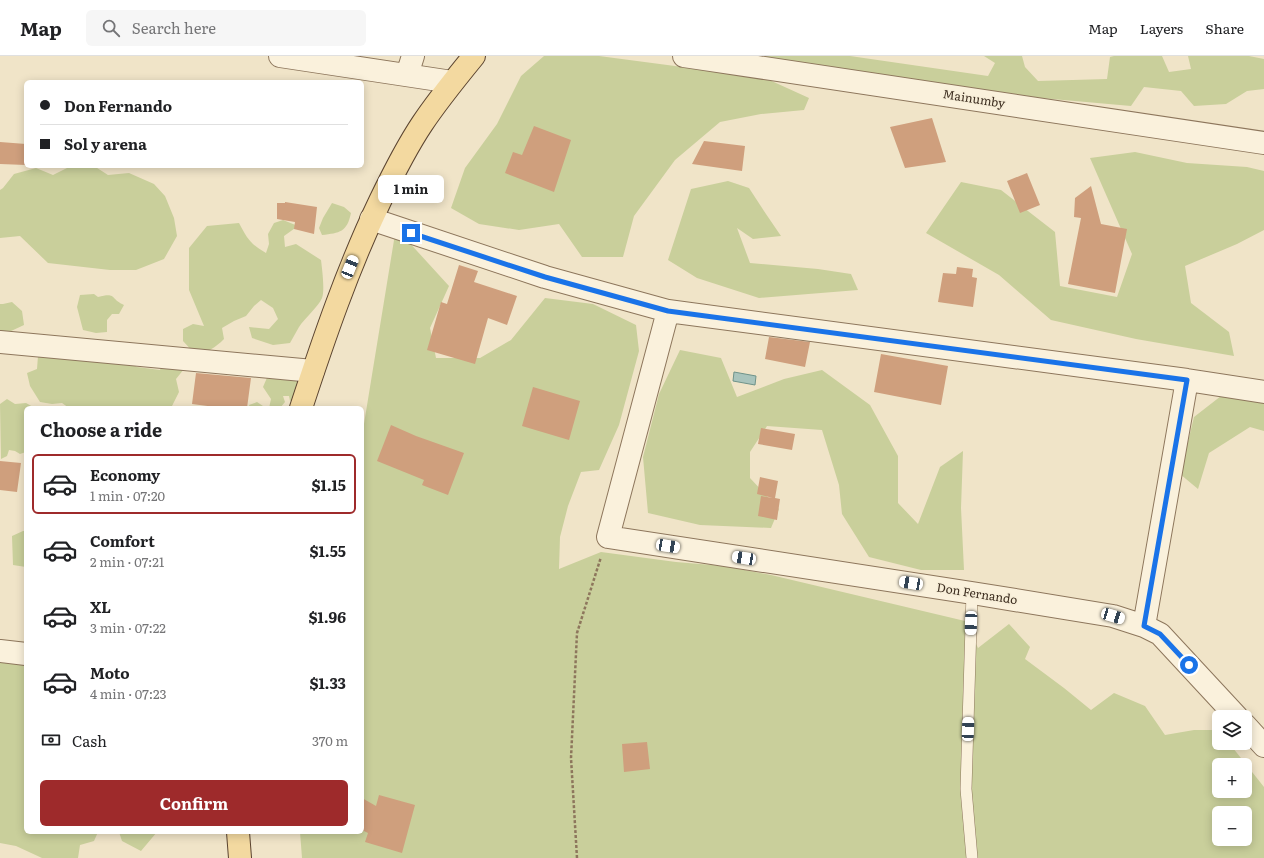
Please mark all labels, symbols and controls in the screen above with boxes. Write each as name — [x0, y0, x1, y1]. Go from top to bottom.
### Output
search box — [86, 10, 366, 46]
text: Map — [20, 14, 62, 42]
text: Search here — [132, 16, 216, 39]
icon: search — [100, 17, 122, 39]
text: Map — [1088, 18, 1118, 38]
text: Layers — [1140, 18, 1183, 38]
text: Share — [1205, 18, 1244, 38]
street label: Mainumby — [942, 84, 1007, 112]
text: Don Fernando — [64, 94, 172, 117]
text: Sol y arena — [64, 132, 147, 155]
callout: 1 min — [378, 175, 444, 203]
text: 1 min — [394, 179, 428, 198]
route end — [402, 224, 420, 242]
car — [340, 254, 360, 280]
text: Choose a ride — [40, 416, 162, 443]
text: Economy — [90, 463, 160, 486]
icon: car — [42, 466, 78, 502]
text: $1.15 — [312, 473, 346, 496]
text: 1 min · 07:20 — [90, 486, 165, 505]
text: Comfort — [90, 529, 155, 552]
icon: car — [42, 532, 78, 568]
car — [655, 538, 681, 554]
text: $1.55 — [310, 539, 346, 562]
car — [731, 550, 757, 566]
text: 2 min · 07:21 — [90, 552, 164, 571]
car — [898, 575, 924, 591]
street label: Don Fernando — [935, 578, 1019, 608]
text: XL — [90, 595, 111, 618]
icon: car — [42, 598, 78, 634]
text: $1.96 — [309, 605, 346, 628]
car — [1100, 607, 1126, 625]
car — [965, 611, 977, 635]
text: 3 min · 07:22 — [90, 618, 166, 637]
route start — [1180, 656, 1198, 674]
text: Moto — [90, 661, 130, 684]
icon: car — [42, 664, 78, 700]
text: $1.33 — [309, 671, 346, 694]
text: 4 min · 07:23 — [90, 684, 167, 703]
map controls — [1212, 710, 1252, 846]
button: layers — [1212, 710, 1252, 750]
car — [962, 717, 974, 741]
icon: cash — [40, 729, 62, 751]
text: Cash — [72, 729, 107, 752]
text: 370 m — [312, 731, 348, 750]
button: + — [1212, 758, 1252, 798]
button: Confirm — [40, 780, 348, 826]
button: − — [1212, 806, 1252, 846]

